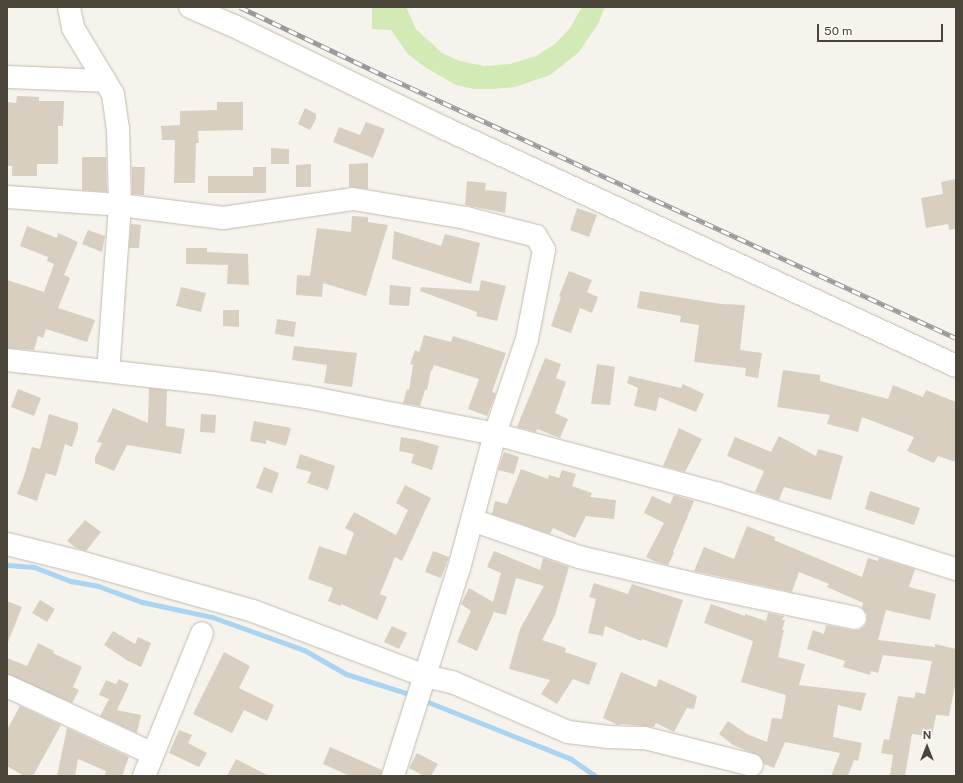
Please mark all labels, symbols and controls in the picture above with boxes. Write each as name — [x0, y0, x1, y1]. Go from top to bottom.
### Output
scale bar — [819, 16, 945, 42]
text: 50 m — [824, 24, 852, 38]
north arrow — [907, 727, 947, 767]
text: N — [923, 729, 931, 741]

